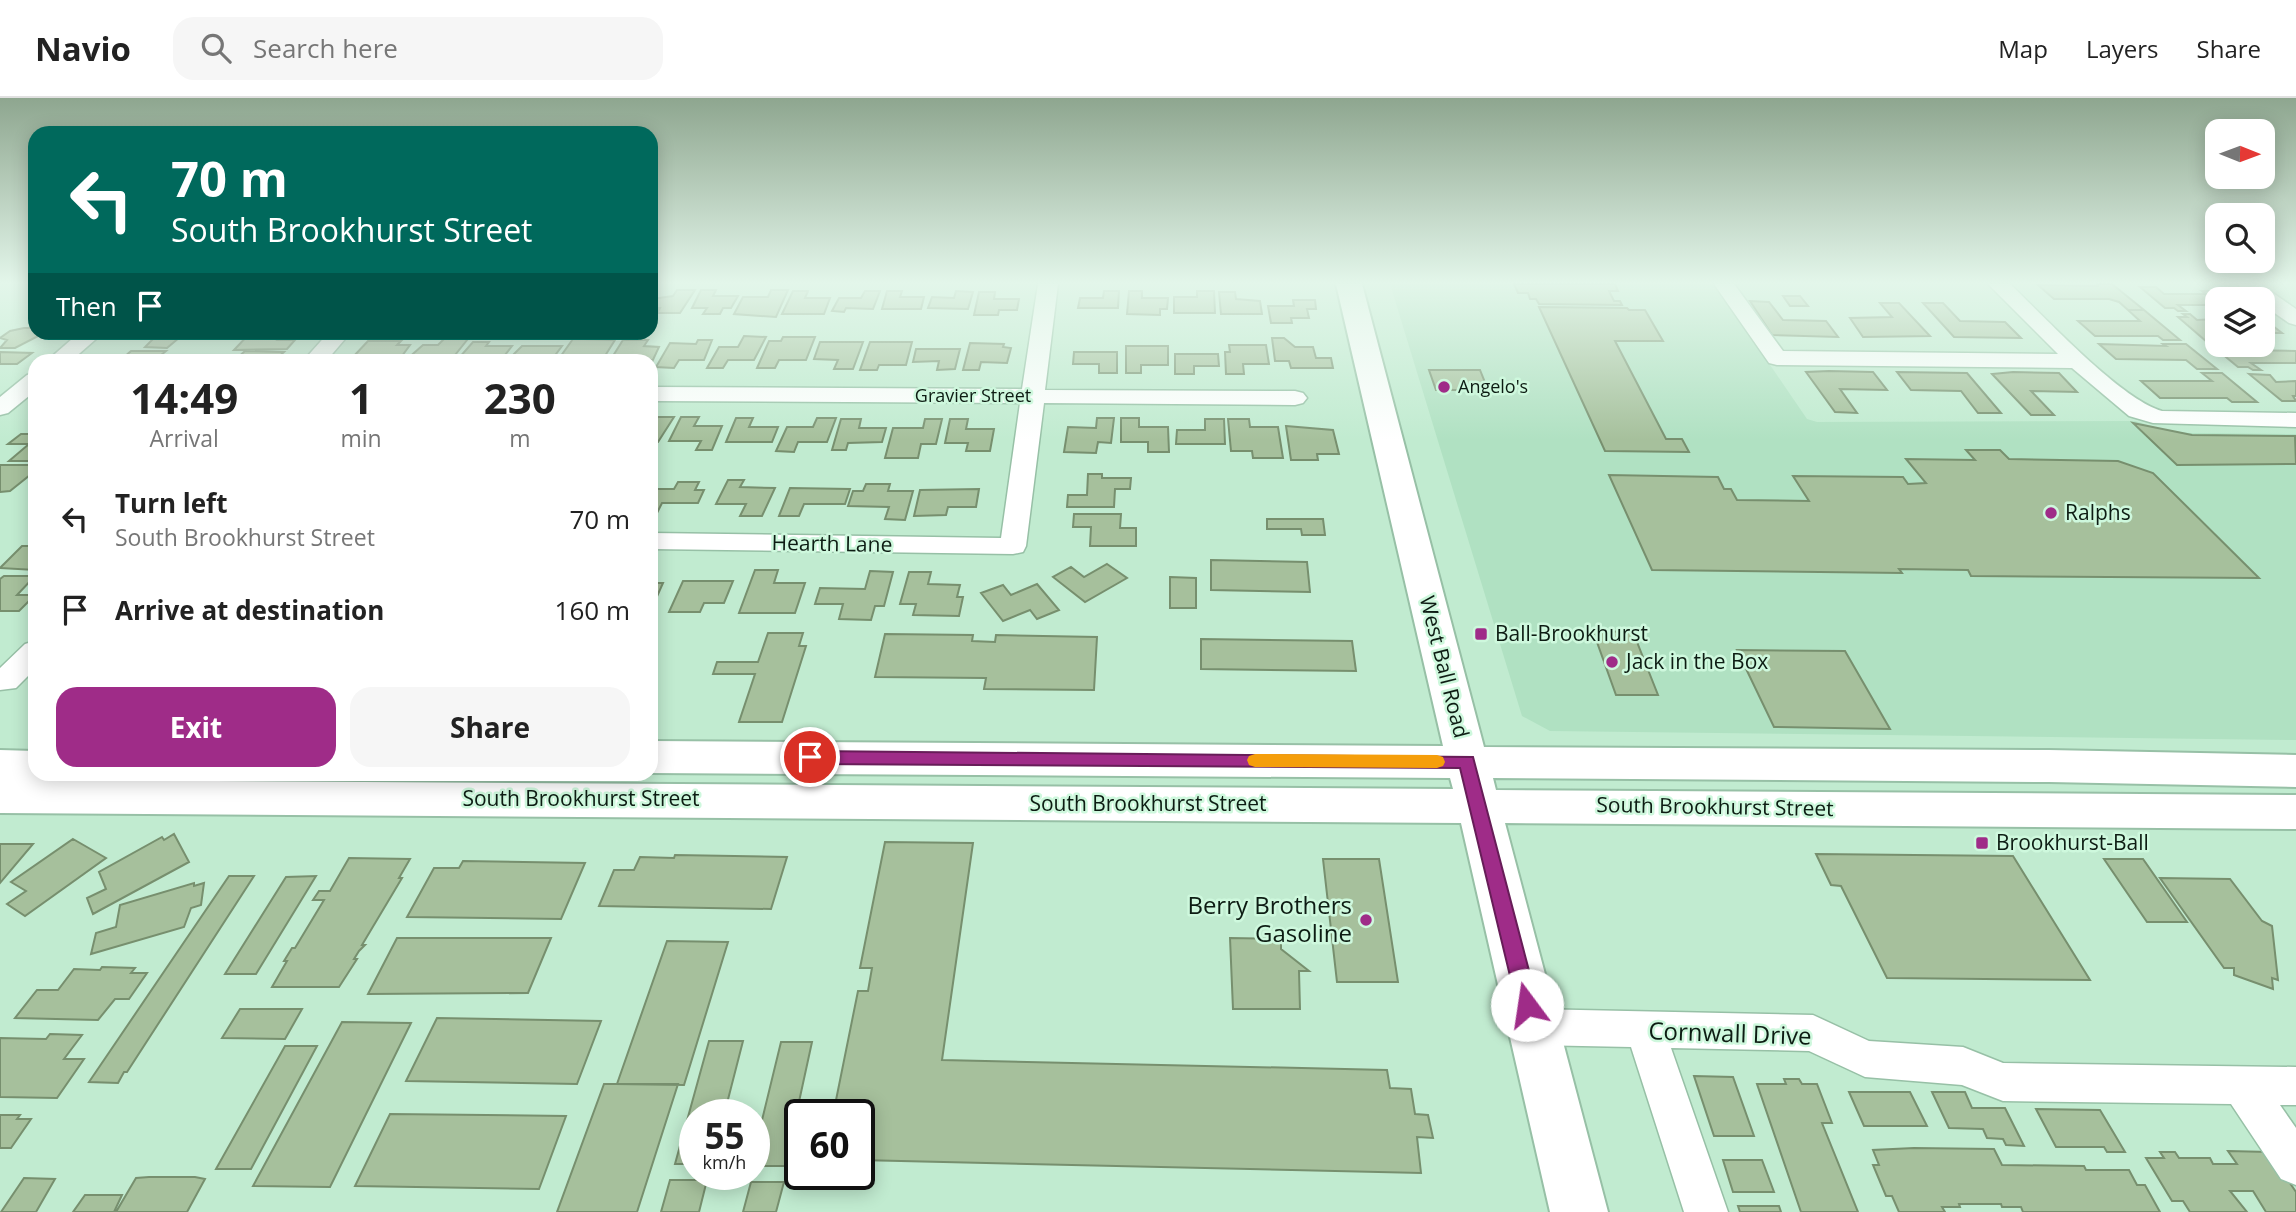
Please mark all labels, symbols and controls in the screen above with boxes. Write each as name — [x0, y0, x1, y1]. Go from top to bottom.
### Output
search box — [173, 17, 663, 80]
text: Navio — [35, 26, 131, 71]
icon: search — [197, 29, 235, 67]
text: Search here — [253, 30, 398, 66]
text: Map — [1998, 32, 2048, 65]
text: Layers — [2086, 32, 2159, 65]
text: Share — [2197, 32, 2261, 65]
north arrow — [2205, 119, 2275, 189]
map controls — [2205, 119, 2275, 357]
text: 70 m — [171, 145, 288, 211]
icon: left — [56, 154, 147, 245]
button: search — [2205, 203, 2275, 273]
text: South Brookhurst Street — [171, 208, 533, 251]
icon: arrive — [131, 287, 169, 325]
button: layers — [2205, 287, 2275, 357]
text: Then — [56, 288, 117, 324]
text: 14:49 — [130, 369, 238, 426]
text: 1 — [349, 369, 373, 426]
text: 230 — [484, 369, 556, 426]
place label: Angelo's — [1458, 374, 1528, 398]
marker: Angelo's — [1436, 379, 1452, 395]
street label: Gravier Street — [915, 383, 1031, 407]
text: Arrival — [150, 422, 219, 454]
text: min — [340, 422, 382, 454]
text: m — [509, 422, 530, 454]
text: Turn left — [115, 485, 227, 521]
place label: Ralphs — [2065, 498, 2131, 526]
icon: left — [56, 500, 94, 538]
text: 70 m — [569, 501, 630, 537]
marker: Ralphs — [2043, 505, 2059, 521]
text: South Brookhurst Street — [115, 521, 375, 553]
street label: Hearth Lane — [771, 528, 893, 558]
icon: arrive — [56, 591, 94, 629]
text: Arrive at destination — [115, 592, 384, 628]
text: 160 m — [555, 592, 630, 628]
street label: West Ball Road — [1414, 593, 1476, 741]
place label: Ball-Brookhurst — [1495, 619, 1648, 647]
marker: Ball-Brookhurst — [1473, 626, 1489, 642]
place label: Jack in the Box — [1624, 647, 1768, 675]
marker: Jack in the Box — [1604, 654, 1620, 670]
button: Exit — [56, 687, 336, 767]
button: Share — [350, 687, 630, 767]
pin — [780, 727, 840, 787]
icon: arrive — [791, 738, 829, 776]
street label: South Brookhurst Street — [462, 784, 700, 812]
street label: South Brookhurst Street — [1029, 789, 1267, 817]
street label: South Brookhurst Street — [1596, 790, 1834, 822]
place label: Brookhurst-Ball — [1996, 828, 2149, 856]
marker: Brookhurst-Ball — [1974, 835, 1990, 851]
place label: Berry Brothers Gasoline — [1187, 888, 1352, 949]
marker: Berry Brothers Gasoline — [1358, 912, 1374, 928]
position arrow — [1490, 968, 1564, 1042]
street label: Cornwall Drive — [1648, 1013, 1812, 1052]
speed limit sign: 60 — [784, 1099, 875, 1190]
text: 55 — [704, 1112, 745, 1159]
text: km/h — [703, 1150, 746, 1174]

